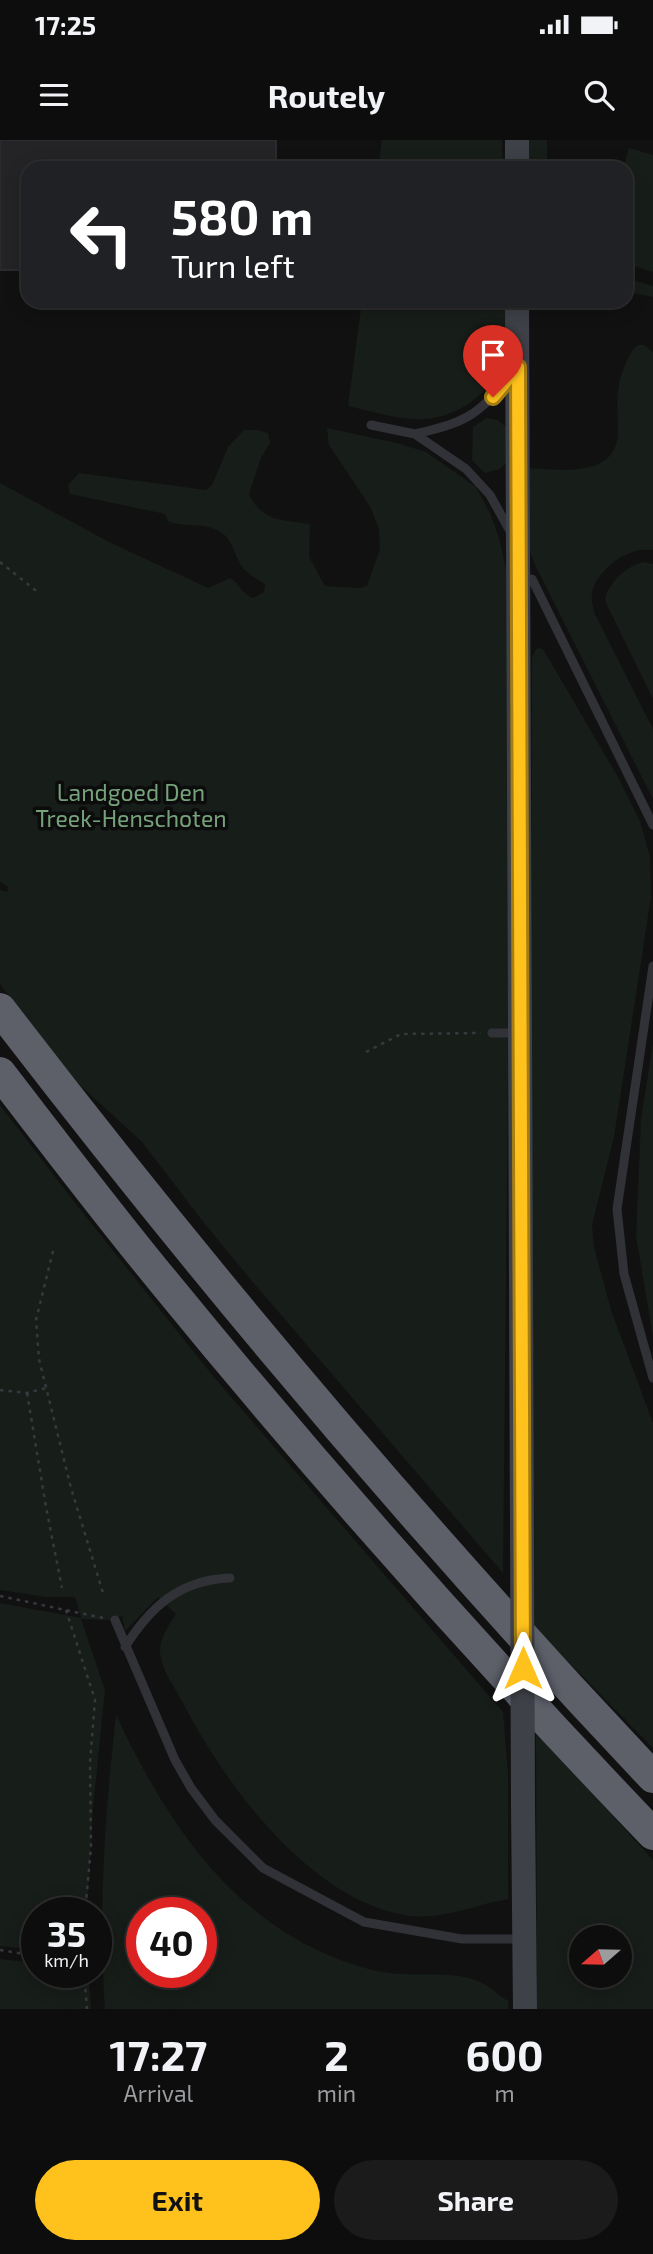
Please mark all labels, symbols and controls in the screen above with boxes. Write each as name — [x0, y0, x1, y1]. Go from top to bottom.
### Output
text: 17:25 — [35, 9, 96, 40]
icon: menu — [35, 76, 73, 114]
text: Routely — [268, 76, 385, 114]
icon: search — [580, 76, 618, 114]
text: 580 m — [171, 186, 313, 245]
icon: left — [56, 189, 147, 280]
text: Turn left — [171, 246, 295, 284]
pin — [463, 325, 523, 397]
icon: arrive — [474, 336, 512, 374]
park label: Landgoed Den Treek-Henschoten — [35, 778, 227, 832]
position arrow — [486, 1631, 560, 1705]
speed limit sign: 40 — [126, 1897, 217, 1988]
text: 35 — [47, 1912, 86, 1954]
north arrow — [569, 1925, 632, 1988]
map controls — [569, 1925, 632, 1988]
text: km/h — [44, 1949, 89, 1971]
text: 17:27 — [110, 2029, 207, 2079]
text: 2 — [324, 2029, 349, 2079]
text: 600 — [466, 2029, 543, 2079]
text: Arrival — [123, 2079, 193, 2107]
text: min — [317, 2079, 356, 2107]
text: m — [494, 2079, 515, 2107]
button: Exit — [35, 2160, 320, 2240]
button: Share — [334, 2160, 618, 2240]

